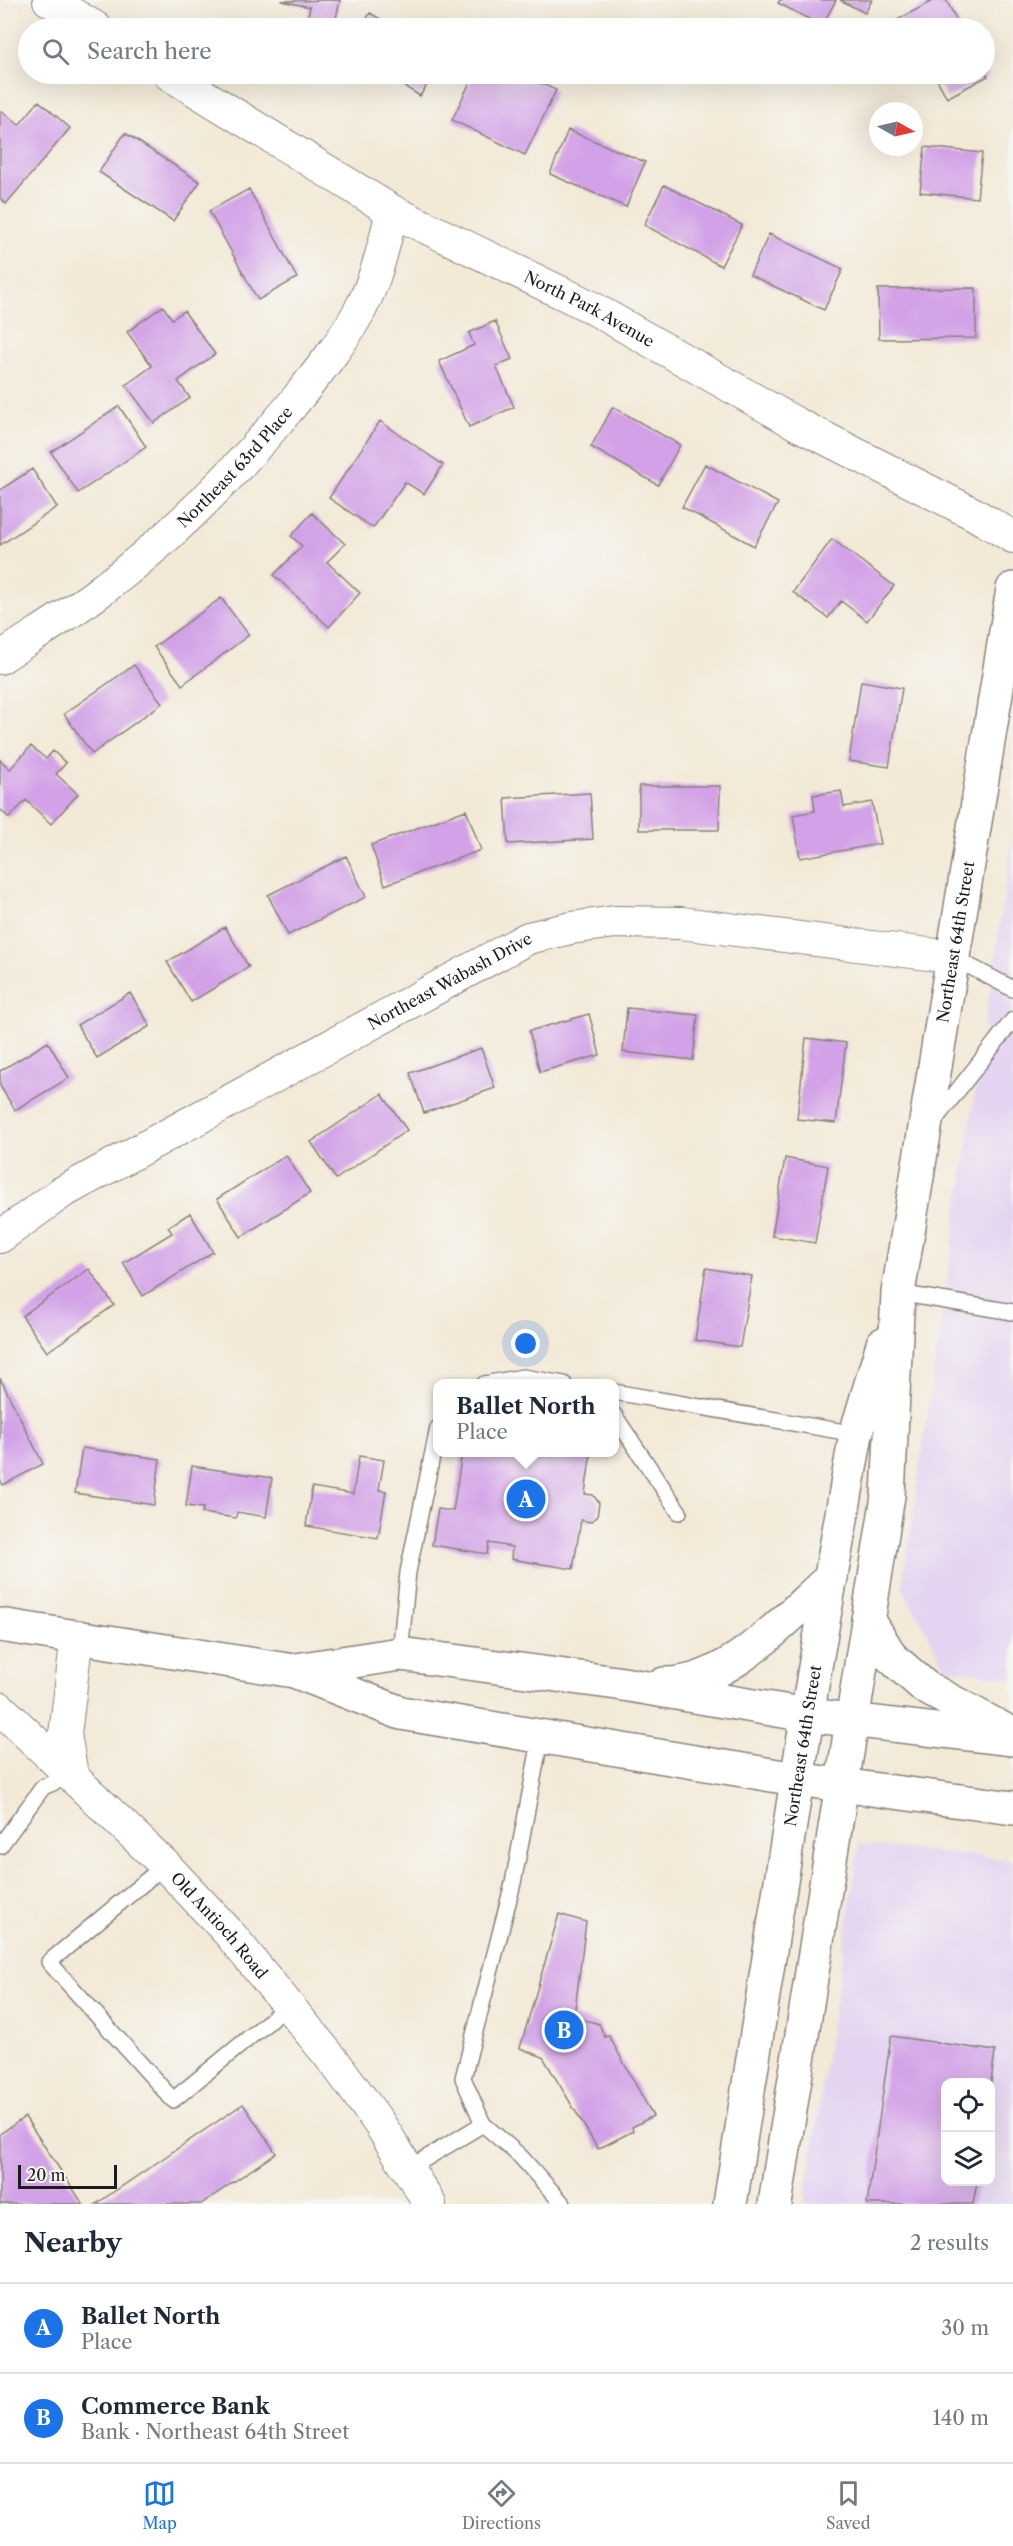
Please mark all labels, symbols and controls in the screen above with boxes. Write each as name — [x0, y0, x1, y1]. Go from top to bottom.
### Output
search box — [18, 18, 995, 84]
icon: search — [39, 35, 72, 68]
text: Search here — [87, 38, 212, 65]
north arrow — [869, 102, 923, 156]
street label: North Park Avenue — [521, 266, 658, 351]
street label: Northeast 63rd Place — [173, 402, 297, 532]
street label: Northeast 64th Street — [932, 859, 978, 1024]
street label: Northeast Wabash Drive — [364, 928, 535, 1034]
your location — [511, 1329, 540, 1358]
popup — [433, 1379, 619, 1457]
text: Ballet North — [456, 1393, 596, 1420]
text: Place — [456, 1420, 508, 1444]
pin: A — [506, 1476, 546, 1522]
street label: Northeast 64th Street — [780, 1663, 825, 1828]
street label: Old Antioch Road — [167, 1868, 272, 1983]
pin: B — [544, 2008, 584, 2052]
map controls — [941, 2078, 995, 2186]
button: locate — [941, 2078, 995, 2132]
button: layers — [941, 2132, 995, 2186]
scale bar — [18, 2162, 117, 2190]
text: 20 m — [27, 2165, 66, 2185]
text: Nearby — [24, 2227, 122, 2259]
text: 2 results — [910, 2231, 989, 2255]
text: Ballet North — [81, 2303, 220, 2330]
text: A — [36, 2316, 51, 2340]
text: 30 m — [941, 2316, 989, 2340]
text: Place — [81, 2330, 132, 2354]
text: Commerce Bank — [81, 2393, 270, 2420]
text: B — [36, 2406, 51, 2430]
text: 140 m — [932, 2406, 989, 2430]
text: Bank · Northeast 64th Street — [81, 2420, 349, 2444]
tab: Map — [143, 2477, 177, 2533]
tab: Directions — [462, 2477, 541, 2533]
tab: Saved — [826, 2477, 870, 2533]

